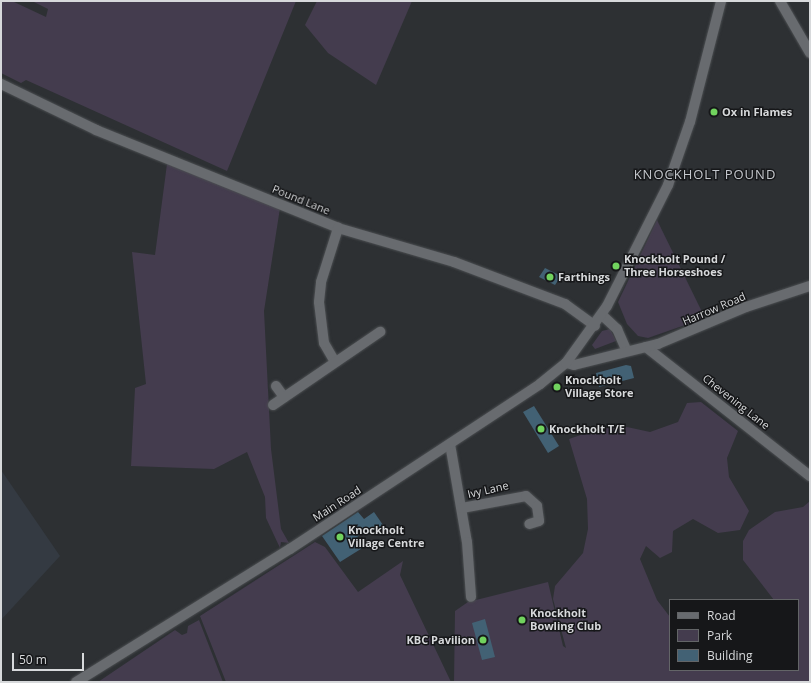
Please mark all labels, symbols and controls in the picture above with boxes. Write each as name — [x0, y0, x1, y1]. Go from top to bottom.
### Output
place label: Ox in Flames — [722, 105, 792, 119]
marker: Ox in Flames — [709, 107, 719, 117]
district label: KNOCKHOLT POUND — [634, 166, 776, 182]
street label: Pound Lane — [270, 182, 332, 218]
place label: Knockholt Pound / Three Horseshoes — [624, 253, 725, 279]
marker: Knockholt Pound / Three Horseshoes — [611, 261, 621, 271]
place label: Farthings — [558, 270, 610, 284]
marker: Farthings — [545, 272, 555, 282]
street label: Harrow Road — [680, 290, 748, 328]
street label: Chevening Lane — [700, 372, 772, 432]
place label: Knockholt Village Store — [565, 374, 634, 400]
marker: Knockholt Village Store — [552, 382, 562, 392]
place label: Knockholt T/E — [549, 422, 625, 436]
marker: Knockholt T/E — [536, 424, 546, 434]
street label: Ivy Lane — [466, 479, 510, 501]
street label: Main Road — [310, 484, 364, 524]
place label: Knockholt Village Centre — [348, 524, 424, 550]
marker: Knockholt Village Centre — [335, 532, 345, 542]
legend — [669, 599, 799, 671]
place label: Knockholt Bowling Club — [530, 607, 601, 633]
text: Road — [707, 607, 736, 624]
marker: Knockholt Bowling Club — [517, 615, 527, 625]
text: Park — [707, 627, 732, 644]
place label: KBC Pavilion — [407, 633, 475, 647]
marker: KBC Pavilion — [478, 635, 488, 645]
scale bar — [14, 645, 86, 671]
text: Building — [707, 647, 752, 664]
text: 50 m — [19, 651, 47, 668]

